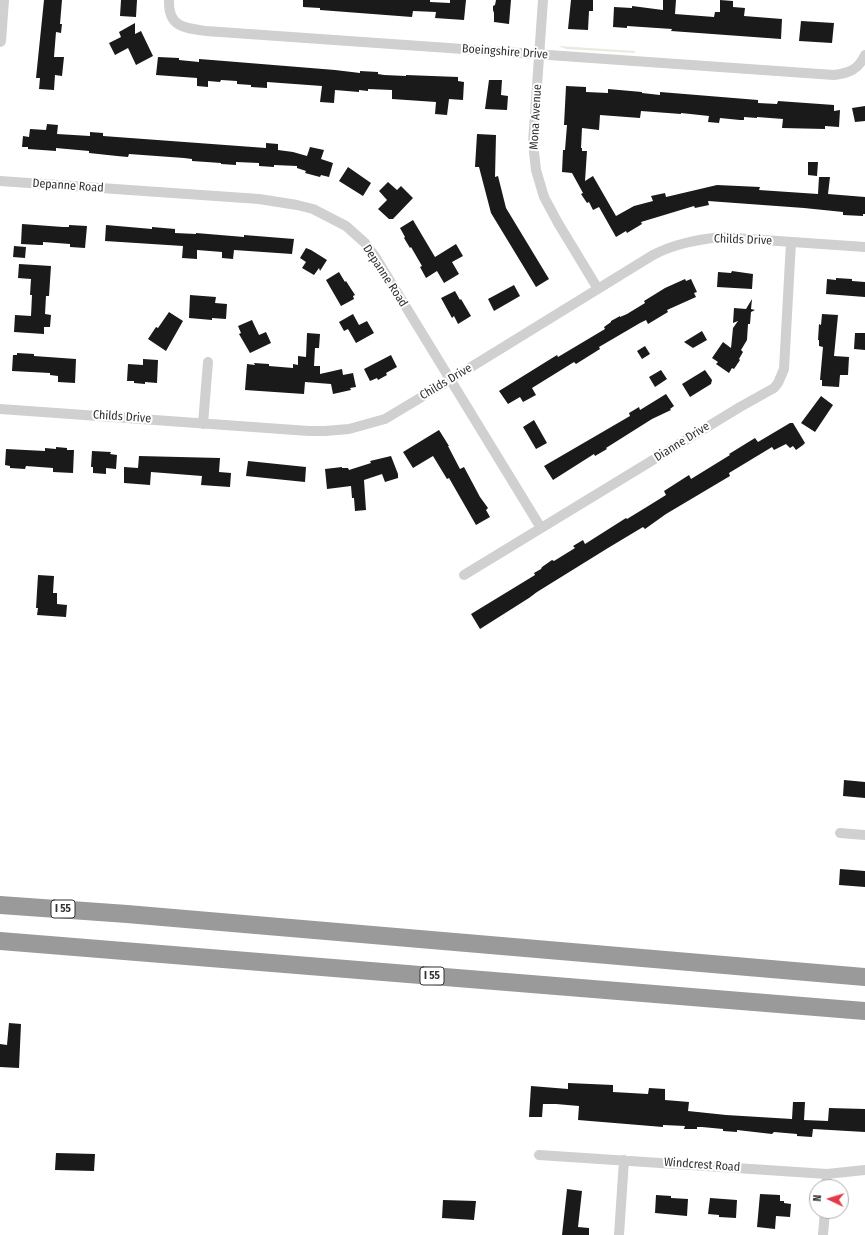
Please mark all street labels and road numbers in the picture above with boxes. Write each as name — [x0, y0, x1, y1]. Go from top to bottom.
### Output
street label: Boeingshire Drive — [462, 42, 548, 62]
street label: Mona Avenue — [527, 84, 545, 150]
street label: Depanne Road — [32, 176, 104, 196]
street label: Childs Drive — [714, 232, 772, 248]
street label: Depanne Road — [360, 242, 410, 310]
street label: Childs Drive — [417, 361, 475, 403]
street label: Childs Drive — [92, 408, 152, 426]
street label: Dianne Drive — [652, 419, 712, 465]
road number: I 55 — [51, 900, 75, 918]
road number: I 55 — [420, 967, 444, 985]
street label: Windcrest Road — [663, 1155, 741, 1175]

